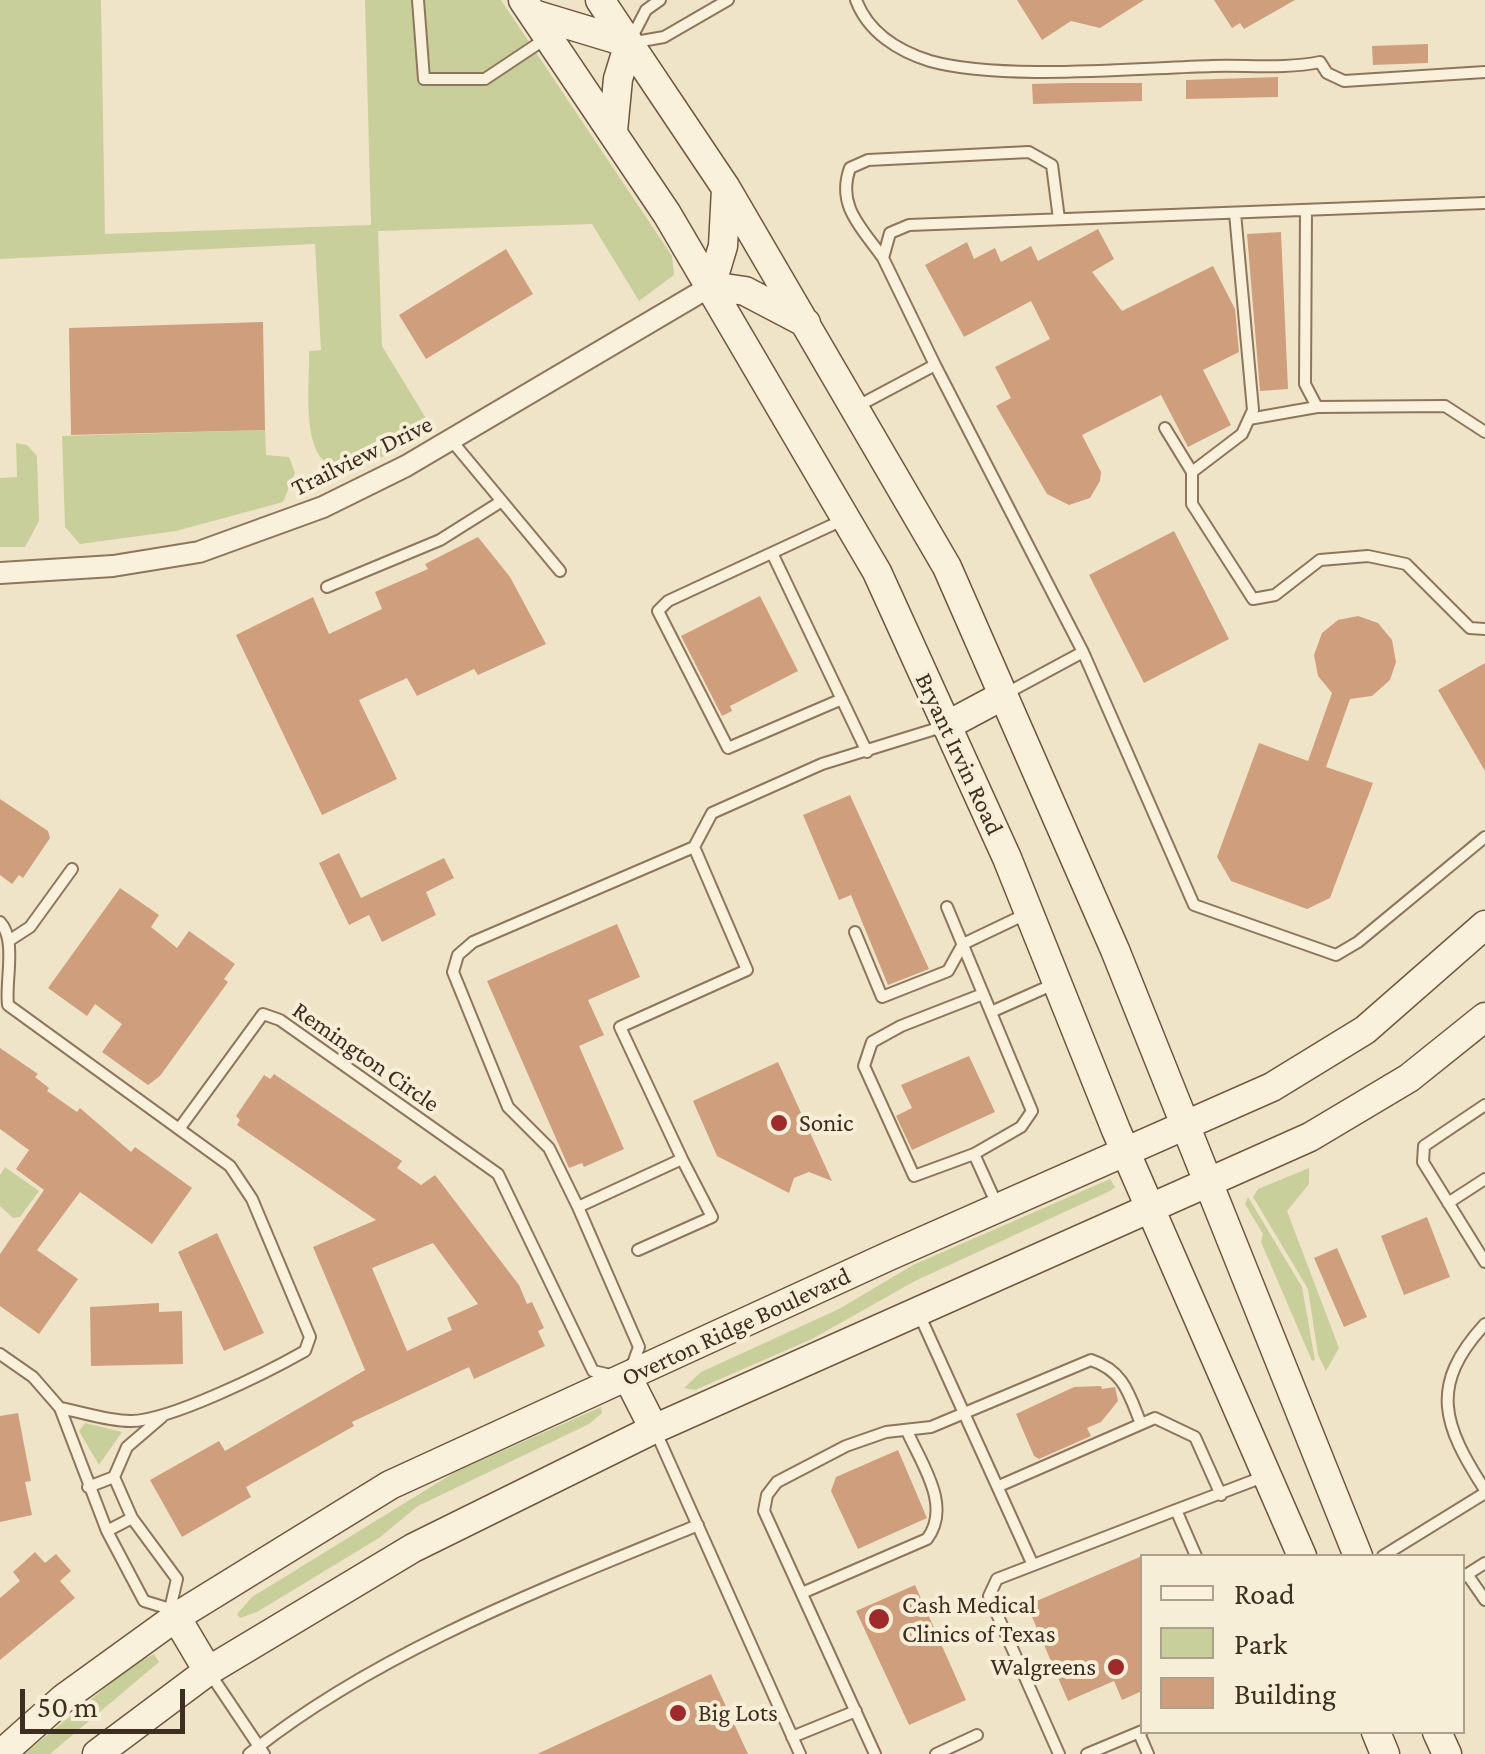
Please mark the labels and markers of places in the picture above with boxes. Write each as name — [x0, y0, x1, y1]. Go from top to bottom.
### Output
place label: Sonic — [799, 1108, 853, 1138]
marker: Sonic — [768, 1112, 790, 1134]
place label: Cash Medical Clinics of Texas — [902, 1590, 1055, 1649]
marker: Cash Medical Clinics of Texas — [866, 1606, 892, 1632]
place label: Walgreens — [990, 1652, 1096, 1682]
marker: Walgreens — [1105, 1656, 1127, 1678]
place label: Big Lots — [698, 1698, 778, 1728]
marker: Big Lots — [667, 1702, 689, 1724]

